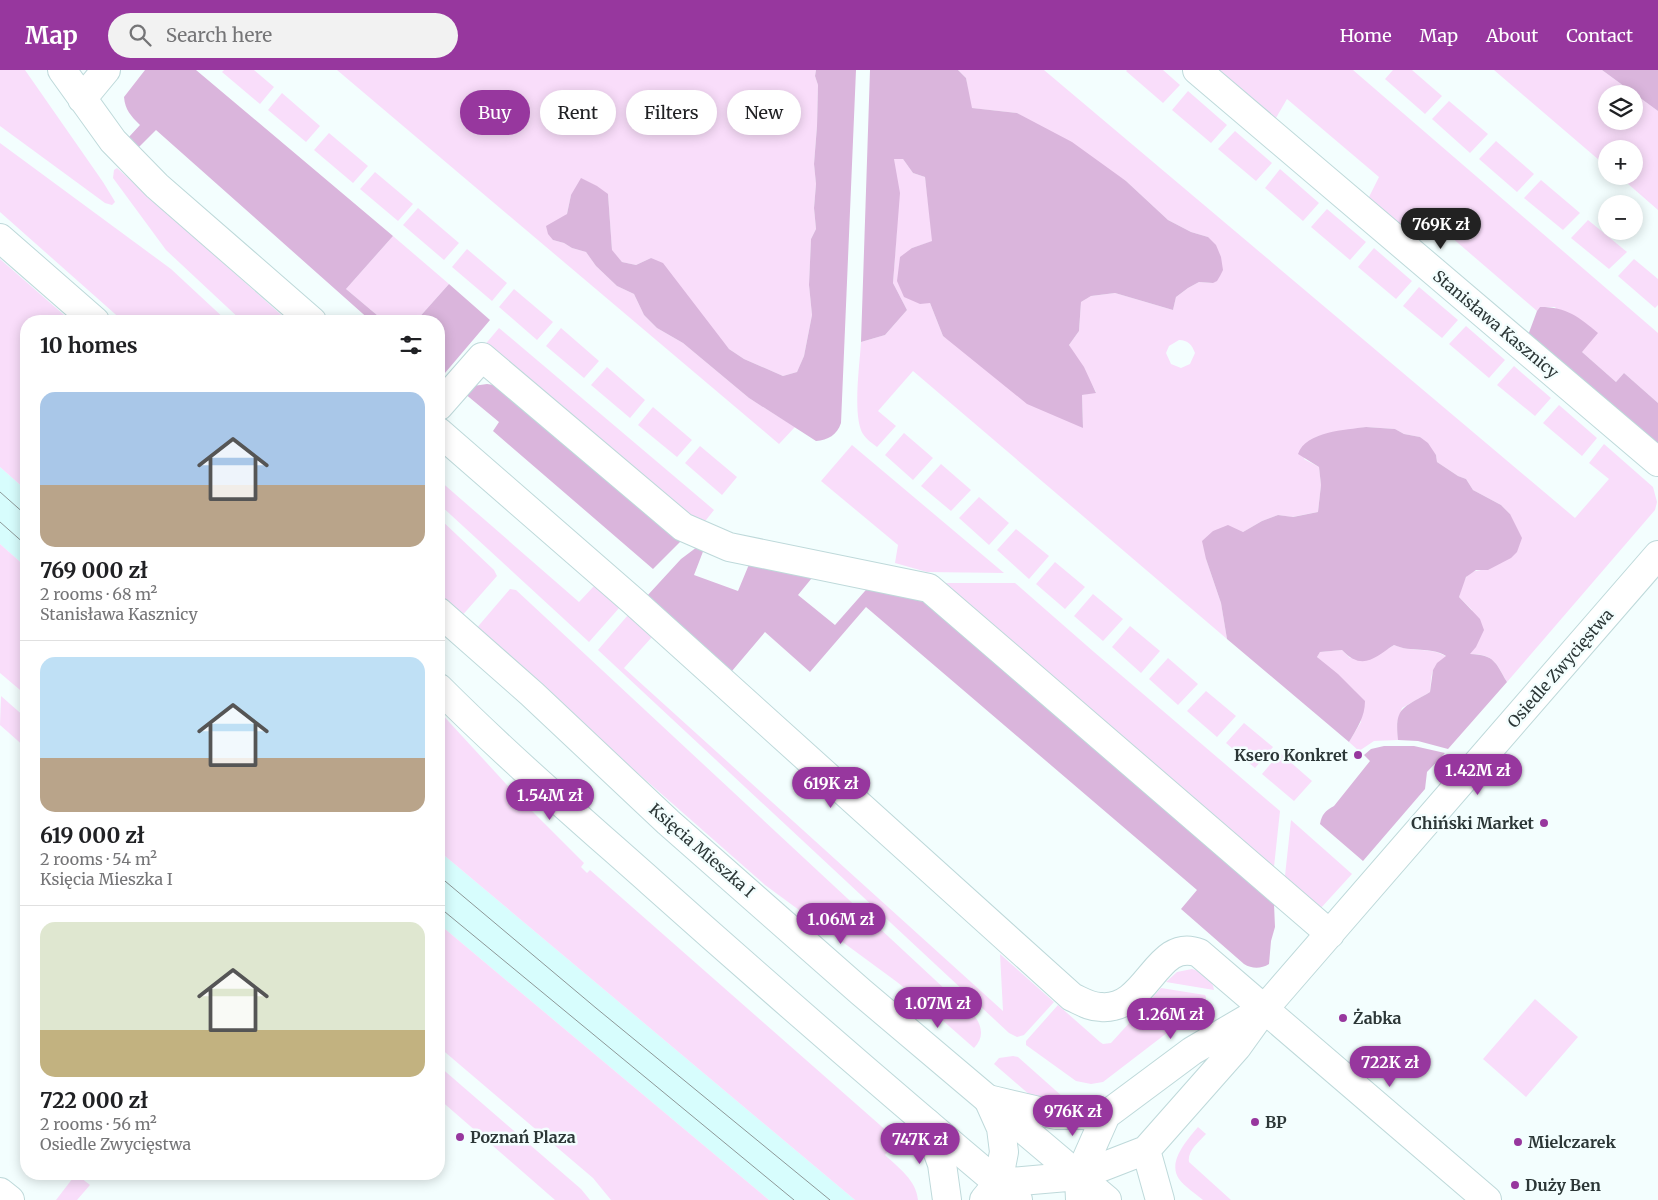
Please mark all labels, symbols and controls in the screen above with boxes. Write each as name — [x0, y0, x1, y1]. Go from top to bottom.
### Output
search box — [108, 13, 458, 58]
text: Map — [25, 20, 78, 51]
icon: search — [126, 21, 154, 49]
text: Search here — [166, 23, 272, 47]
text: Home — [1340, 24, 1392, 47]
text: Map — [1420, 24, 1458, 47]
text: About — [1486, 24, 1538, 47]
text: Contact — [1566, 24, 1633, 47]
map controls — [1598, 85, 1643, 240]
button: layers — [1598, 85, 1643, 130]
chip: Buy — [460, 90, 530, 135]
chip: Rent — [540, 90, 616, 135]
chip: Filters — [626, 90, 717, 135]
chip: New — [727, 90, 801, 135]
button: + — [1598, 140, 1643, 185]
button: − — [1598, 195, 1643, 240]
pin: 769K zł — [1395, 208, 1487, 250]
text: 769K zł — [1412, 214, 1470, 234]
street label: Stanisława Kasznicy — [1429, 266, 1563, 383]
icon: filters — [397, 331, 425, 359]
text: 10 homes — [40, 332, 138, 359]
icon: home — [188, 424, 278, 514]
text: 769 000 zł — [40, 557, 148, 584]
text: 2 rooms · 68 m² — [40, 584, 157, 604]
text: Stanisława Kasznicy — [40, 604, 198, 624]
street label: Osiedle Zwycięstwa — [1503, 604, 1617, 732]
icon: home — [188, 690, 278, 780]
place label: Ksero Konkret — [1234, 745, 1349, 765]
marker: Ksero Konkret — [1352, 749, 1364, 761]
pin: 1.42M zł — [1426, 754, 1530, 796]
text: 1.42M zł — [1445, 760, 1511, 780]
pin: 619K zł — [785, 766, 877, 809]
text: 619K zł — [803, 773, 859, 793]
pin: 1.54M zł — [498, 778, 602, 821]
text: 1.54M zł — [517, 785, 583, 805]
street label: Księcia Mieszka I — [645, 799, 759, 901]
place label: Chiński Market — [1411, 813, 1535, 833]
marker: Chiński Market — [1538, 817, 1550, 829]
text: 619 000 zł — [40, 822, 145, 849]
text: 2 rooms · 54 m² — [40, 849, 157, 869]
text: Księcia Mieszka I — [40, 869, 173, 889]
pin: 1.06M zł — [789, 902, 893, 945]
text: 1.06M zł — [808, 909, 874, 929]
icon: home — [188, 955, 278, 1045]
pin: 1.07M zł — [886, 986, 990, 1029]
text: 1.07M zł — [905, 993, 971, 1013]
pin: 1.26M zł — [1119, 998, 1223, 1040]
text: 1.26M zł — [1138, 1004, 1204, 1024]
place label: Żabka — [1353, 1008, 1402, 1028]
marker: Żabka — [1337, 1012, 1349, 1024]
pin: 722K zł — [1344, 1046, 1436, 1088]
text: 722K zł — [1361, 1052, 1419, 1072]
text: 722 000 zł — [40, 1087, 148, 1114]
pin: 976K zł — [1027, 1094, 1119, 1137]
text: 976K zł — [1044, 1101, 1102, 1121]
place label: BP — [1265, 1112, 1287, 1132]
text: 2 rooms · 56 m² — [40, 1114, 157, 1134]
marker: BP — [1249, 1116, 1261, 1128]
pin: 747K zł — [874, 1122, 966, 1165]
place label: Poznań Plaza — [470, 1127, 576, 1147]
text: 747K zł — [892, 1129, 948, 1149]
marker: Poznań Plaza — [454, 1131, 466, 1143]
place label: Mielczarek — [1528, 1132, 1616, 1152]
text: Osiedle Zwycięstwa — [40, 1134, 191, 1154]
marker: Mielczarek — [1512, 1136, 1524, 1148]
place label: Duży Ben — [1525, 1175, 1601, 1195]
marker: Duży Ben — [1509, 1179, 1521, 1191]

